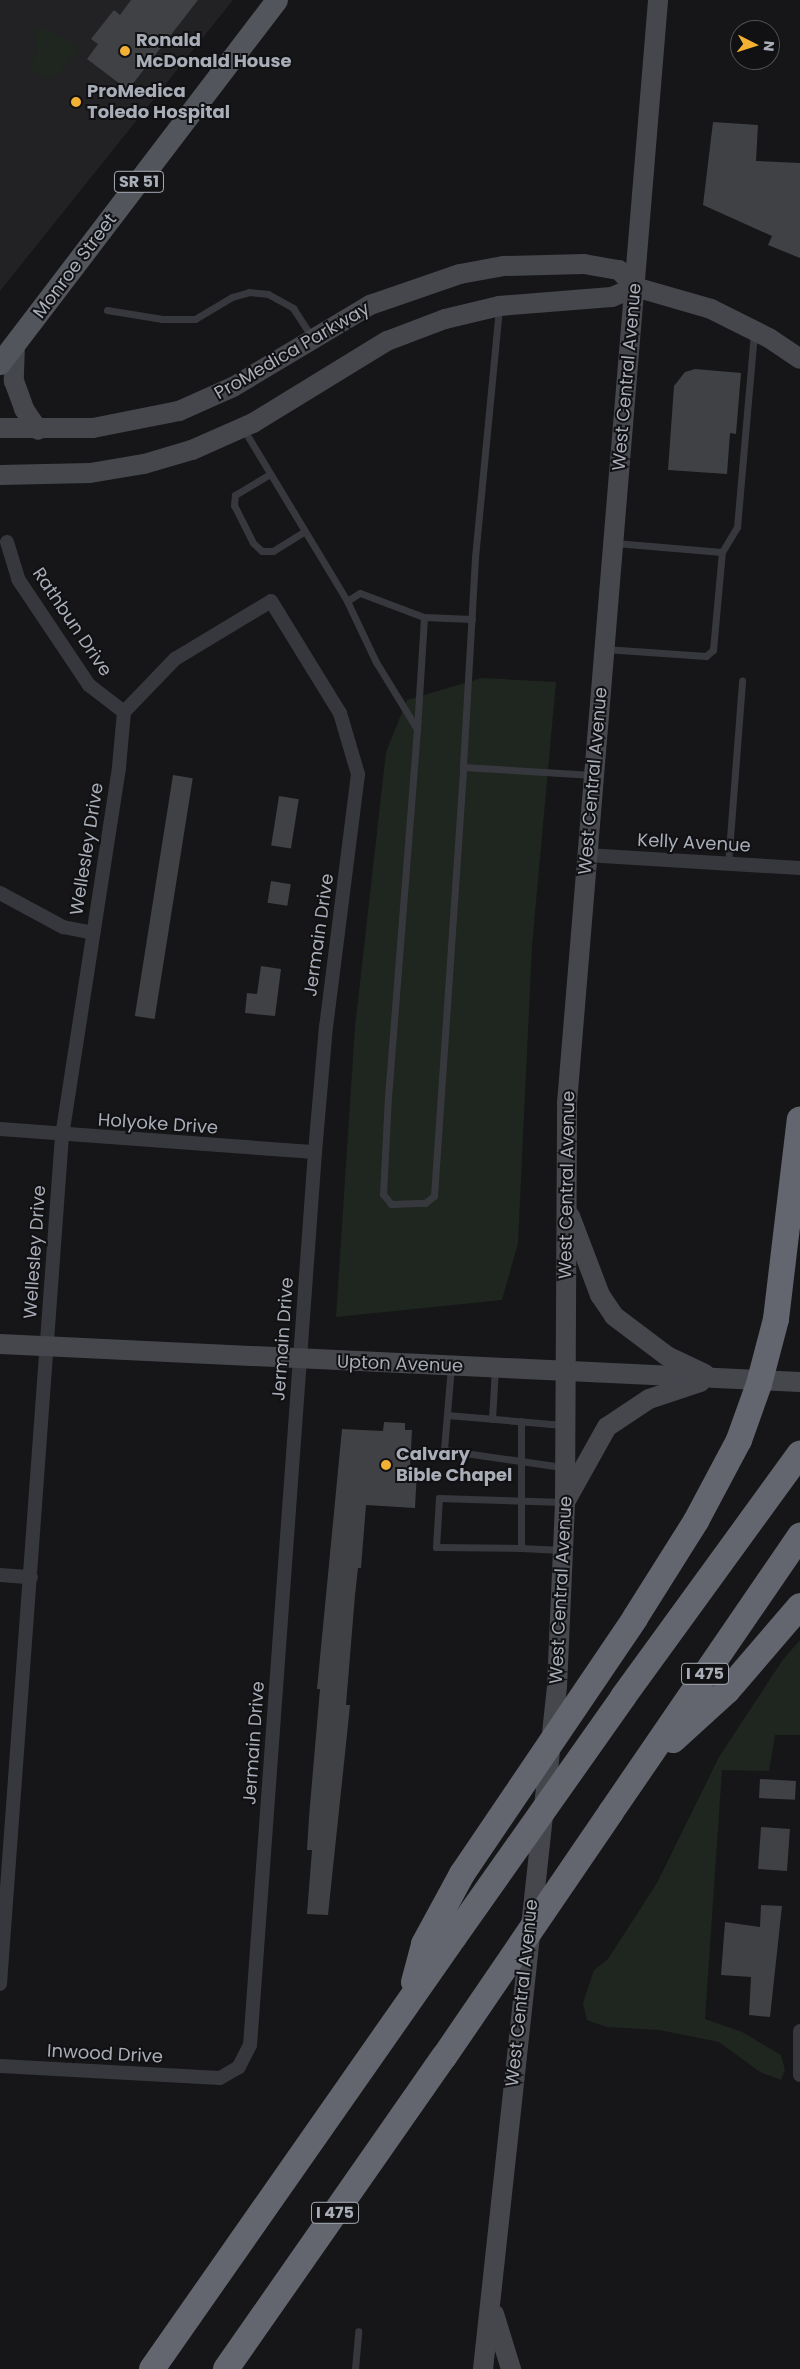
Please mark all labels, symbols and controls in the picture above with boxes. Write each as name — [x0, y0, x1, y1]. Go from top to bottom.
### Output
north arrow — [730, 20, 780, 70]
place label: Ronald McDonald House — [136, 30, 292, 72]
text: N — [759, 40, 779, 52]
marker: Ronald McDonald House — [118, 44, 132, 58]
place label: ProMedica Toledo Hospital — [87, 81, 230, 124]
marker: ProMedica Toledo Hospital — [69, 95, 83, 109]
road number: SR 51 — [113, 168, 165, 196]
street label: Monroe Street — [29, 209, 121, 323]
street label: West Central Avenue — [608, 282, 646, 472]
street label: ProMedica Parkway — [211, 298, 373, 404]
street label: Rathbun Drive — [28, 564, 116, 680]
street label: West Central Avenue — [574, 686, 612, 876]
street label: Wellesley Drive — [66, 781, 108, 917]
street label: Kelly Avenue — [637, 829, 751, 857]
street label: Jermain Drive — [300, 872, 338, 998]
street label: West Central Avenue — [555, 1091, 579, 1279]
street label: Holyoke Drive — [97, 1109, 219, 1139]
street label: Wellesley Drive — [20, 1185, 50, 1319]
street label: Jermain Drive — [268, 1276, 298, 1402]
street label: Upton Avenue — [337, 1351, 463, 1377]
place label: Calvary Bible Chapel — [396, 1444, 512, 1486]
marker: Calvary Bible Chapel — [380, 1459, 392, 1471]
street label: West Central Avenue — [545, 1495, 577, 1685]
road number: I 475 — [680, 1660, 730, 1688]
street label: Jermain Drive — [239, 1680, 269, 1806]
street label: West Central Avenue — [501, 1898, 543, 2088]
street label: Inwood Drive — [47, 2040, 163, 2068]
road number: I 475 — [310, 2200, 360, 2226]

